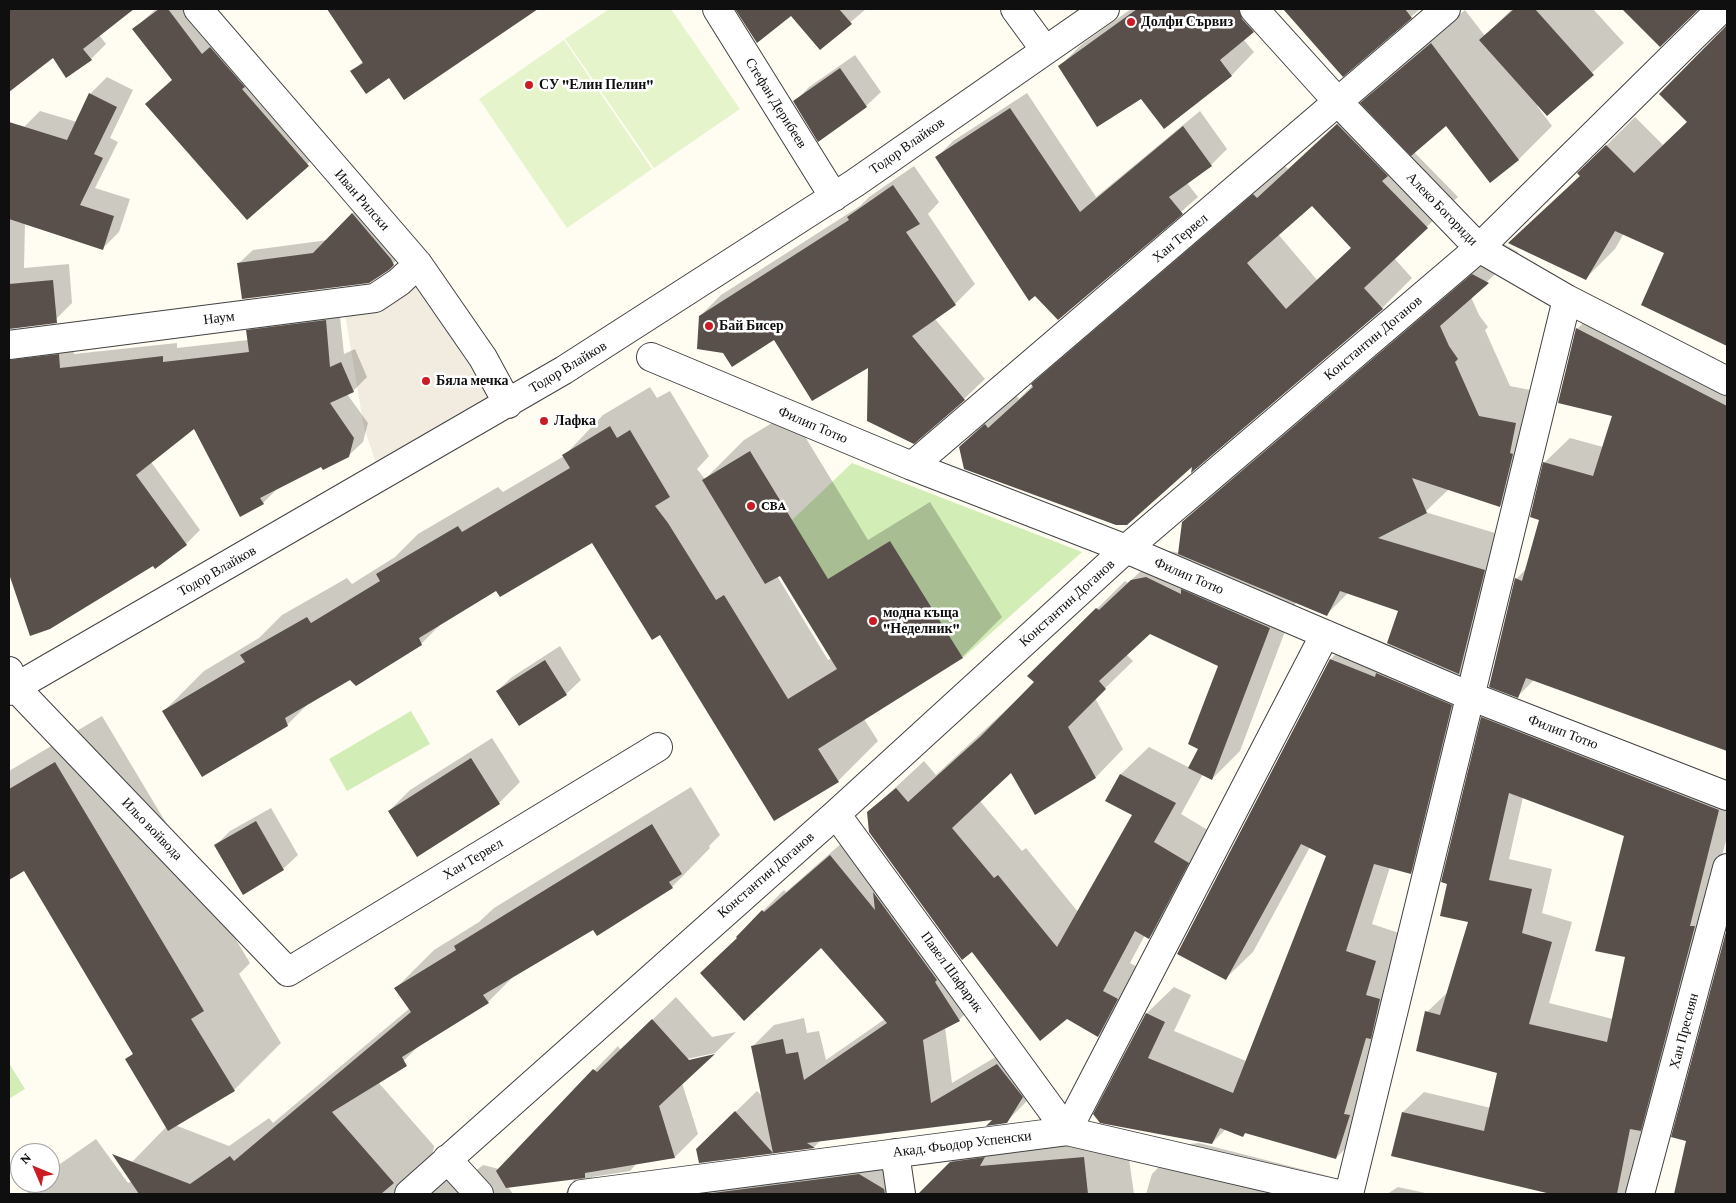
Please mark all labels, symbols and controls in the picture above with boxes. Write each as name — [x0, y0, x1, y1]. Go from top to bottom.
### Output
place label: Долфи Сървиз — [1141, 14, 1233, 30]
marker: Долфи Сървиз — [1125, 16, 1137, 28]
street label: Стефан Дерибеев — [741, 55, 811, 151]
place label: СУ "Елин Пелин" — [539, 77, 654, 93]
marker: СУ "Елин Пелин" — [523, 79, 535, 91]
street label: Тодор Влайков — [866, 114, 948, 178]
street label: Иван Рилски — [331, 166, 393, 234]
street label: Алеко Богориди — [1403, 169, 1481, 249]
street label: Хан Тервел — [1149, 210, 1211, 266]
street label: Константин Доганов — [1321, 292, 1425, 384]
street label: Наум — [202, 308, 236, 328]
place label: Бай Бисер — [719, 318, 784, 334]
marker: Бай Бисер — [703, 320, 715, 332]
street label: Тодор Влайков — [526, 337, 610, 397]
place label: Бяла мечка — [436, 373, 509, 389]
marker: Бяла мечка — [420, 375, 432, 387]
street label: Филип Тотю — [776, 403, 850, 447]
place label: Лафка — [554, 413, 596, 429]
marker: Лафка — [538, 415, 550, 427]
place label: CBA — [761, 498, 786, 514]
marker: CBA — [745, 500, 757, 512]
street label: Тодор Влайков — [175, 542, 259, 600]
street label: Филип Тотю — [1152, 554, 1226, 598]
street label: Константин Доганов — [1016, 556, 1118, 650]
place label: модна къща "Неделник" — [883, 605, 960, 638]
marker: модна къща "Неделник" — [867, 615, 879, 627]
street label: Филип Тотю — [1525, 711, 1601, 753]
street label: Ильо войвода — [118, 794, 186, 864]
street label: Константин Доганов — [714, 828, 818, 922]
street label: Хан Тервел — [440, 834, 506, 884]
street label: Павел Шафарик — [917, 928, 987, 1016]
street label: Хан Пресиян — [1666, 991, 1702, 1071]
street label: Акад. Фьодор Успенски — [892, 1127, 1032, 1161]
north arrow — [10, 1143, 60, 1193]
text: N — [16, 1149, 34, 1167]

